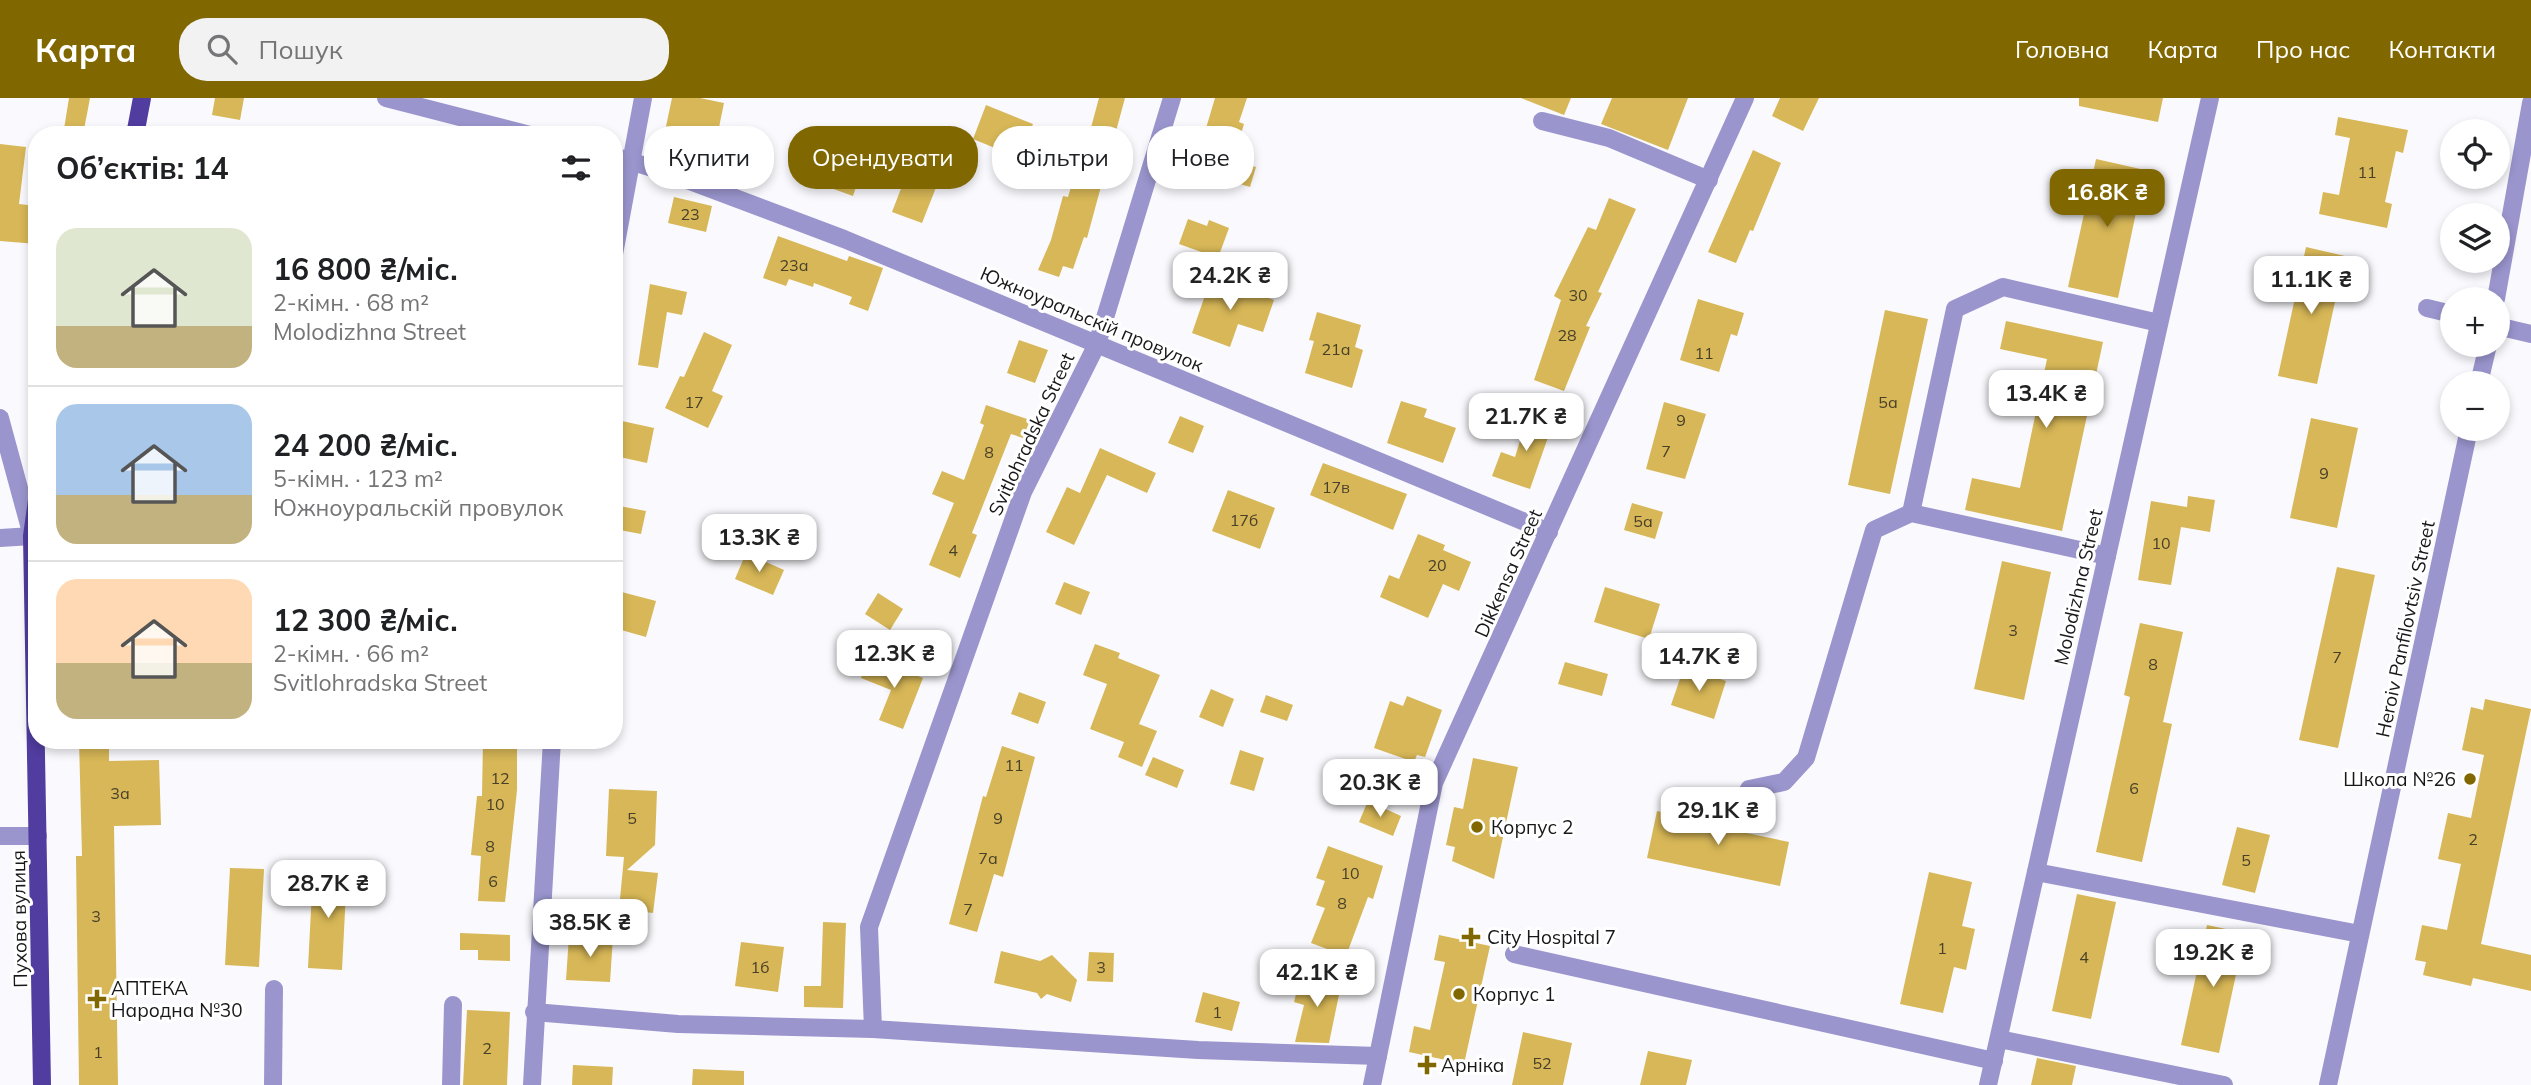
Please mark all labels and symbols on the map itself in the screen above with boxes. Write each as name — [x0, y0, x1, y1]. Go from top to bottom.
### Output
house number: 11 — [2357, 162, 2377, 182]
pin: 16.8K ₴ — [2042, 170, 2172, 229]
house number: 23 — [680, 204, 700, 224]
pin: 24.2K ₴ — [1165, 252, 1295, 312]
house number: 23а — [780, 255, 808, 275]
pin: 11.1K ₴ — [2246, 256, 2376, 316]
street label: Южноуральскій провулок — [977, 261, 1208, 377]
house number: 30 — [1568, 285, 1588, 305]
house number: 28 — [1557, 325, 1577, 345]
house number: 21а — [1322, 339, 1350, 359]
house number: 11 — [1694, 343, 1714, 363]
street label: Svitlohradska Street — [983, 348, 1079, 519]
pin: 13.4K ₴ — [1981, 370, 2111, 430]
house number: 17 — [684, 392, 704, 412]
house number: 5а — [1878, 392, 1898, 412]
pin: 21.7K ₴ — [1461, 394, 1591, 453]
house number: 9 — [1676, 410, 1686, 430]
house number: 7 — [1661, 441, 1671, 461]
house number: 8 — [984, 442, 994, 462]
house number: 9 — [2319, 463, 2329, 483]
house number: 17в — [1322, 477, 1350, 497]
street label: Dikkensa Street — [1469, 505, 1547, 641]
street label: Molodizhna Street — [2048, 506, 2108, 667]
house number: 17б — [1230, 510, 1258, 530]
house number: 5а — [1633, 511, 1653, 531]
pin: 13.3K ₴ — [694, 514, 824, 574]
street label: Heroiv Panfilovtsiv Street — [2370, 518, 2440, 740]
house number: 10 — [2151, 533, 2171, 553]
house number: 4 — [948, 540, 958, 560]
house number: 20 — [1427, 555, 1447, 575]
house number: 3 — [2008, 620, 2018, 640]
pin: 12.3K ₴ — [829, 630, 959, 690]
pin: 14.7K ₴ — [1634, 634, 1764, 693]
house number: 7 — [2332, 647, 2342, 667]
house number: 8 — [2148, 654, 2158, 674]
house number: 11 — [1004, 755, 1024, 775]
pin: 20.3K ₴ — [1315, 760, 1445, 819]
place label: Школа №26 — [2343, 767, 2456, 791]
house number: 12 — [490, 768, 510, 788]
marker: Школа №26 — [2462, 771, 2478, 787]
house number: 6 — [2129, 778, 2139, 798]
house number: 3а — [110, 783, 130, 803]
pin: 29.1K ₴ — [1653, 788, 1783, 847]
house number: 10 — [485, 794, 505, 814]
house number: 5 — [627, 808, 637, 828]
house number: 9 — [993, 808, 1003, 828]
place label: Корпус 2 — [1491, 815, 1573, 839]
marker: Корпус 2 — [1469, 819, 1485, 835]
house number: 2 — [2468, 829, 2478, 849]
house number: 8 — [485, 836, 495, 856]
house number: 7а — [978, 848, 998, 868]
street label: Пухова вулиця — [6, 850, 32, 988]
house number: 5 — [2241, 850, 2251, 870]
pin: 28.7K ₴ — [263, 860, 393, 920]
house number: 10 — [1340, 863, 1360, 883]
house number: 6 — [488, 871, 498, 891]
house number: 8 — [1337, 893, 1347, 913]
house number: 7 — [963, 899, 973, 919]
pin: 38.5K ₴ — [525, 900, 655, 959]
house number: 3 — [91, 906, 101, 926]
place label: City Hospital 7 — [1487, 925, 1616, 949]
marker: City Hospital 7 — [1461, 927, 1481, 947]
pin: 19.2K ₴ — [2148, 930, 2278, 989]
house number: 1 — [1937, 938, 1947, 958]
house number: 4 — [2079, 947, 2089, 967]
pin: 42.1K ₴ — [1252, 950, 1382, 1009]
house number: 1б — [751, 957, 769, 977]
house number: 3 — [1096, 957, 1106, 977]
place label: АПТЕКА Народна №30 — [111, 976, 243, 1022]
place label: Корпус 1 — [1473, 982, 1555, 1006]
marker: Корпус 1 — [1451, 986, 1467, 1002]
marker: АПТЕКА Народна №30 — [89, 991, 105, 1007]
house number: 1 — [1212, 1002, 1222, 1022]
house number: 2 — [482, 1038, 492, 1058]
house number: 1 — [93, 1042, 103, 1062]
place label: Арніка — [1441, 1053, 1504, 1077]
house number: 52 — [1532, 1053, 1552, 1073]
marker: Арніка — [1419, 1057, 1435, 1073]

